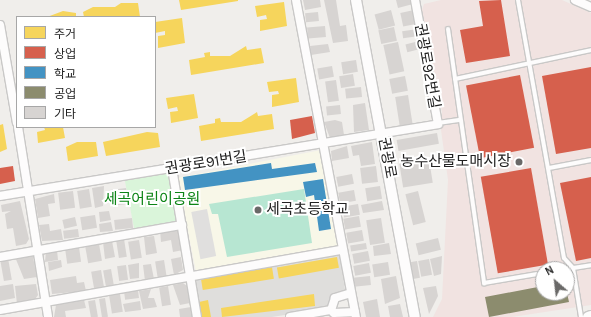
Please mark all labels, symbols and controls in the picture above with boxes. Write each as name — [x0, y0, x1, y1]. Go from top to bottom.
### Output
legend — [16, 16, 156, 128]
street label: 권광로92번길 — [411, 22, 443, 110]
text: 주거 — [54, 27, 76, 41]
text: 상업 — [54, 47, 76, 61]
text: 학교 — [54, 67, 76, 81]
text: 공업 — [54, 87, 76, 101]
text: 기타 — [54, 107, 76, 121]
street label: 권광로 — [375, 136, 399, 180]
street label: 권광로91번길 — [164, 148, 248, 178]
place label: 농수산물도매시장 — [401, 153, 511, 171]
marker: 농수산물도매시장 — [514, 157, 524, 167]
park label: 세곡어린이공원 — [104, 191, 200, 209]
place label: 세곡초등학교 — [266, 201, 349, 219]
marker: 세곡초등학교 — [253, 205, 263, 215]
north arrow — [535, 261, 575, 301]
text: N — [543, 263, 556, 278]

